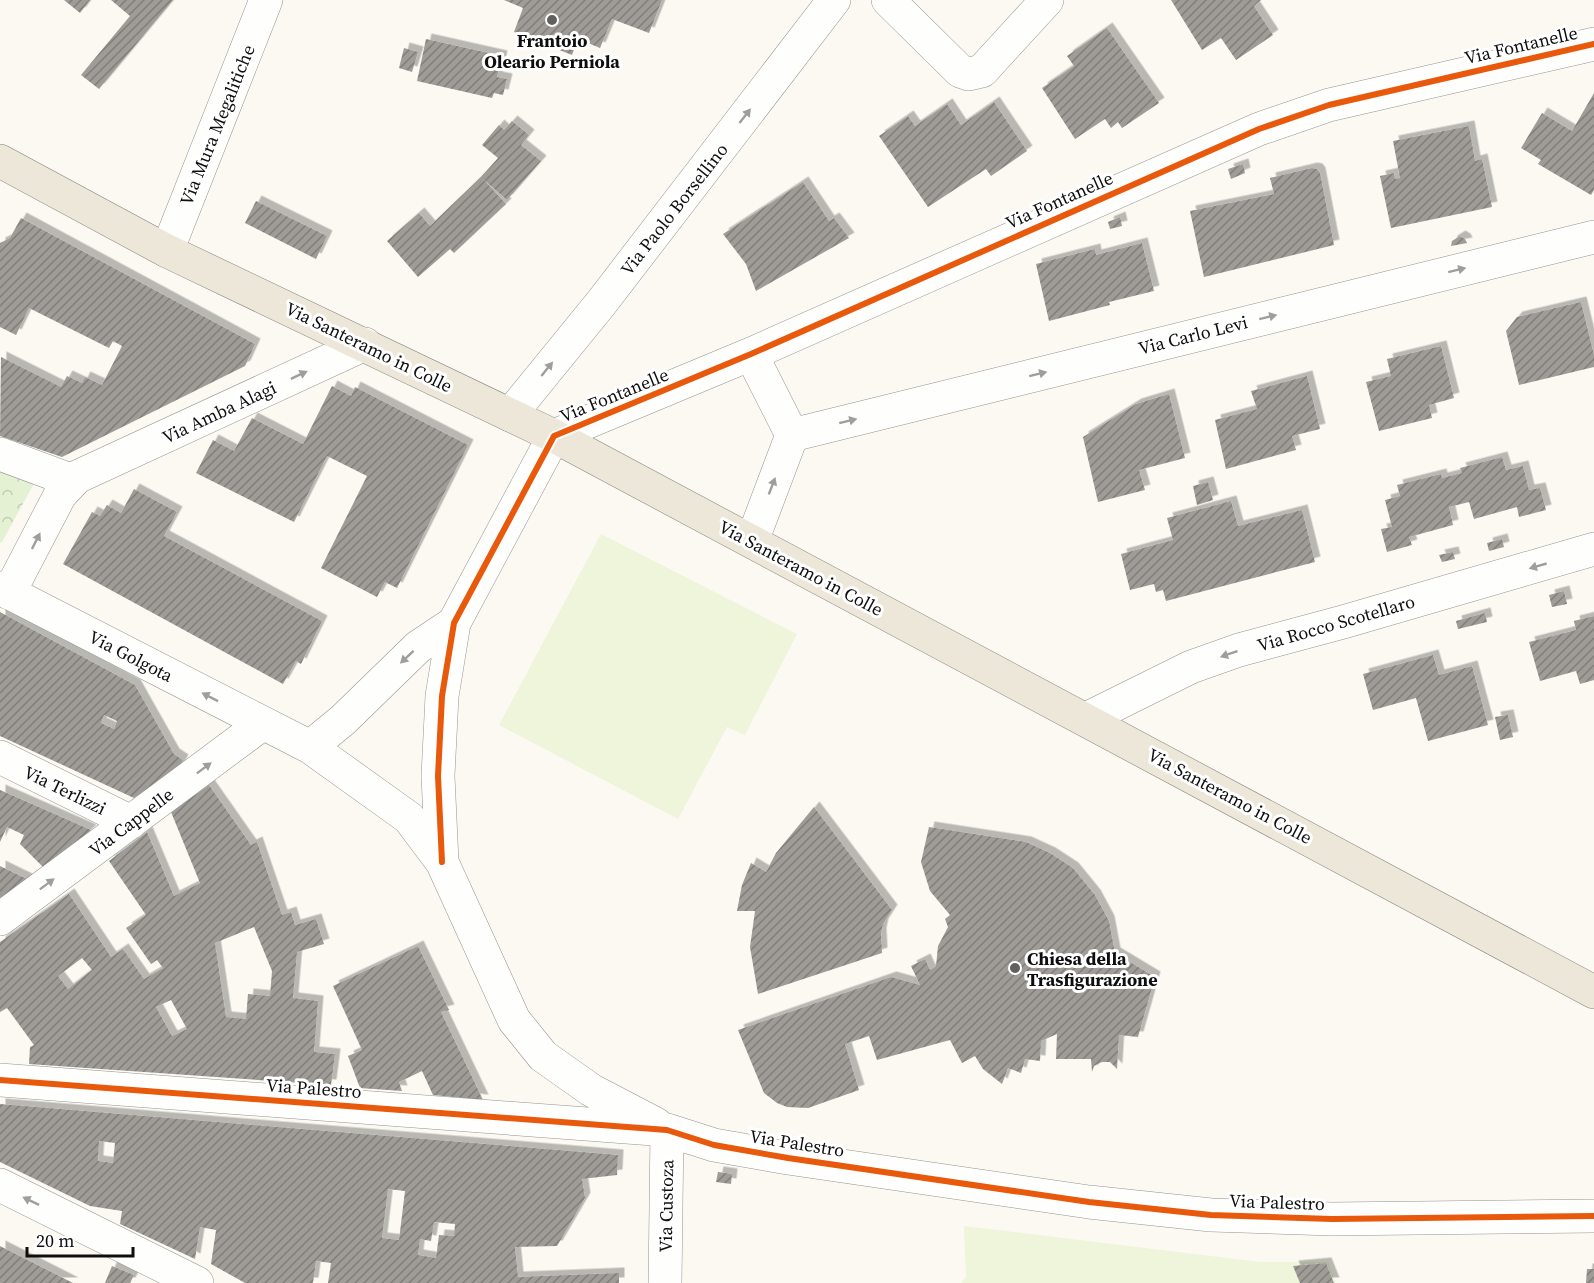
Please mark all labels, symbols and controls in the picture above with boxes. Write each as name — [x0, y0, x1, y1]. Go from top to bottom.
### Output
marker: Frantoio Oleario Perniola — [545, 13, 559, 27]
street label: Via Fontanelle — [1462, 20, 1580, 70]
place label: Frantoio Oleario Perniola — [484, 28, 620, 74]
street label: Via Mura Megalitiche — [173, 41, 261, 209]
one-way arrow — [738, 109, 750, 124]
street label: Via Paolo Borsellino — [614, 138, 734, 280]
street label: Via Fontanelle — [1001, 165, 1117, 235]
one-way arrow — [1448, 265, 1466, 275]
street label: Via Santeramo in Colle — [281, 296, 457, 398]
street label: Via Carlo Levi — [1136, 309, 1250, 361]
one-way arrow — [1258, 311, 1277, 321]
one-way arrow — [540, 362, 553, 377]
street label: Via Fontanelle — [556, 362, 672, 428]
one-way arrow — [1028, 368, 1047, 378]
one-way arrow — [291, 370, 308, 379]
street label: Via Amba Alagi — [158, 375, 280, 449]
one-way arrow — [839, 416, 858, 426]
one-way arrow — [768, 477, 778, 495]
street label: Via Santeramo in Colle — [714, 514, 888, 622]
one-way arrow — [31, 532, 41, 549]
one-way arrow — [1529, 561, 1547, 571]
street label: Via Rocco Scotellaro — [1254, 589, 1418, 657]
street label: Via Golgota — [85, 624, 178, 688]
one-way arrow — [1220, 649, 1238, 659]
one-way arrow — [401, 650, 415, 664]
one-way arrow — [202, 692, 219, 702]
street label: Via Santeramo in Colle — [1143, 742, 1317, 850]
street label: Via Terlizzi — [20, 759, 110, 821]
one-way arrow — [195, 762, 211, 774]
street label: Via Cappelle — [83, 782, 179, 862]
one-way arrow — [39, 878, 55, 890]
place label: Chiesa della Trasfigurazione — [1027, 946, 1158, 992]
marker: Chiesa della Trasfigurazione — [1008, 961, 1022, 975]
street label: Via Palestro — [265, 1072, 363, 1104]
street label: Via Palestro — [748, 1123, 846, 1163]
street label: Via Custoza — [653, 1159, 679, 1253]
street label: Via Palestro — [1229, 1188, 1325, 1216]
one-way arrow — [23, 1196, 40, 1205]
scale bar — [27, 1220, 134, 1258]
text: 20 m — [36, 1228, 74, 1253]

